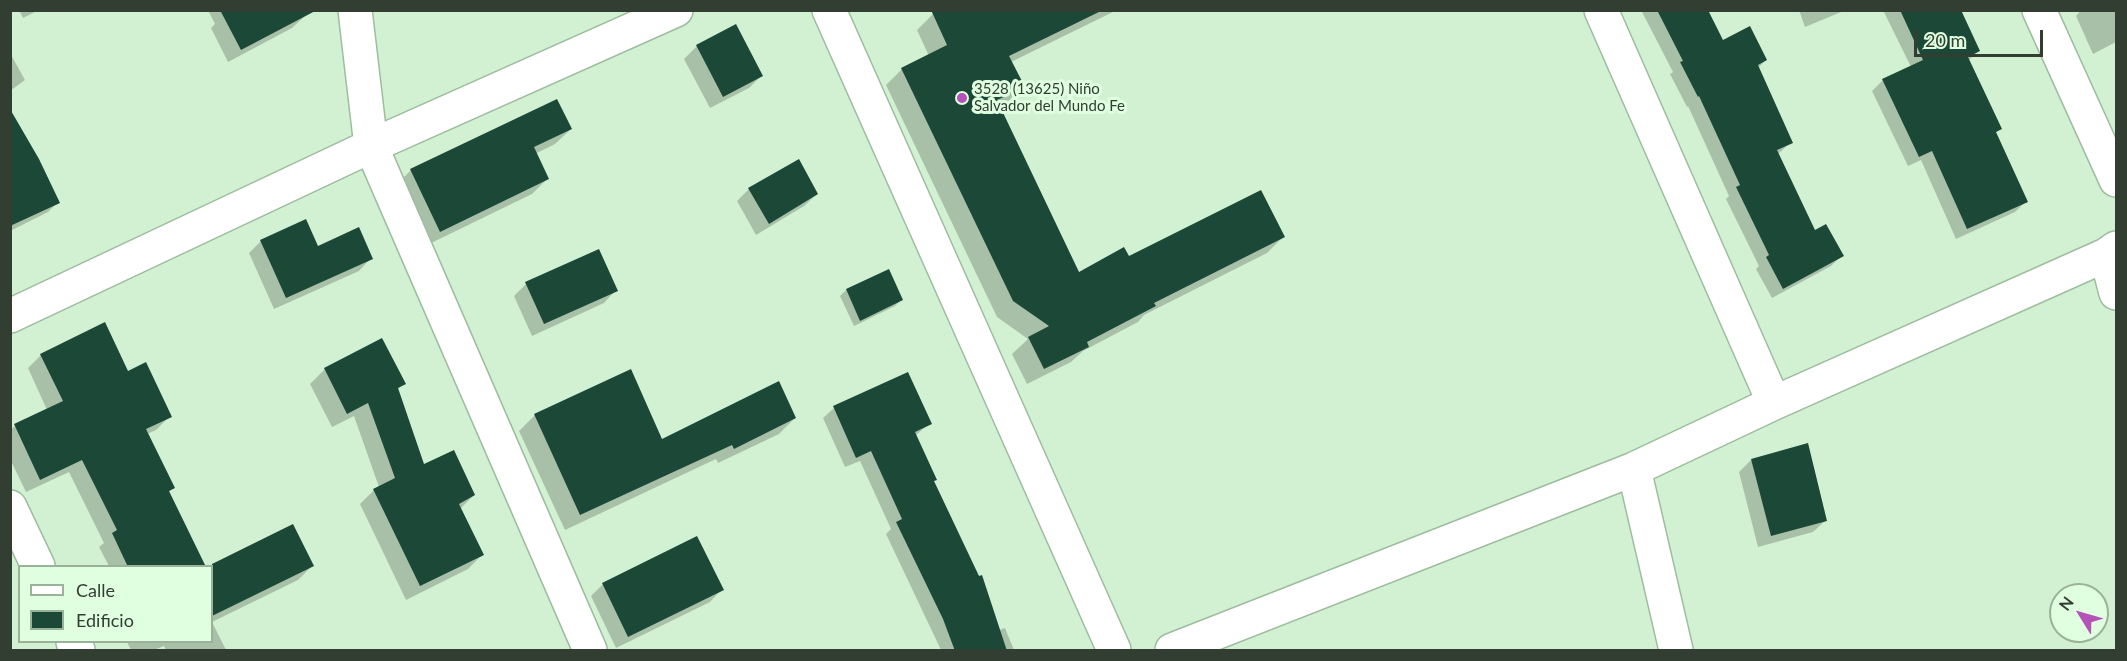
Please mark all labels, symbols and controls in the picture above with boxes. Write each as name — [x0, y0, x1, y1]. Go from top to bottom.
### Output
scale bar — [1917, 18, 2046, 56]
text: 20 m — [1925, 29, 1965, 51]
place label: 3528 (13625) Niño Salvador del Mundo Fe — [974, 80, 1125, 115]
marker: 3528 (13625) Niño Salvador del Mundo Fe — [955, 91, 969, 105]
legend — [18, 565, 213, 643]
text: Calle — [76, 579, 115, 601]
north arrow — [2049, 583, 2109, 643]
text: N — [2055, 592, 2077, 614]
text: Edificio — [76, 609, 134, 631]

